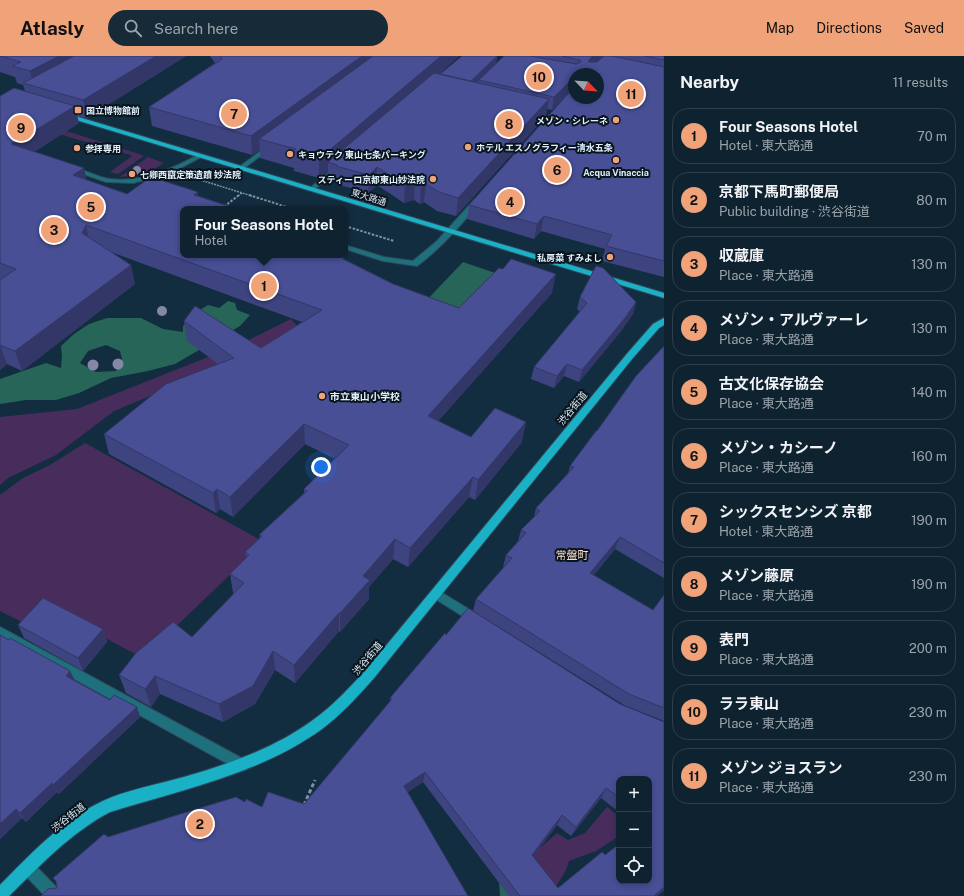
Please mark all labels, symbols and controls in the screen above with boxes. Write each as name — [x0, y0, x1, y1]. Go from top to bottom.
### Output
search box — [108, 10, 388, 46]
text: Atlasly — [20, 17, 84, 39]
icon: search — [122, 17, 144, 39]
text: Search here — [154, 20, 238, 37]
text: Map — [766, 20, 794, 36]
text: Directions — [816, 20, 882, 36]
text: Saved — [904, 20, 944, 36]
pin: 10 — [526, 62, 552, 92]
north arrow — [568, 68, 604, 104]
text: Nearby — [680, 72, 739, 92]
text: 11 results — [893, 75, 948, 90]
pin: 11 — [618, 79, 644, 109]
pin: 7 — [221, 99, 247, 129]
marker: 国立博物館前 — [73, 105, 83, 115]
place label: 国立博物館前 — [86, 105, 140, 116]
pin: 8 — [496, 109, 522, 139]
pin: 9 — [8, 113, 34, 143]
place label: メゾン・シレーネ — [536, 115, 608, 126]
marker: メゾン・シレーネ — [611, 115, 621, 125]
text: Four Seasons Hotel — [719, 118, 858, 135]
text: 1 — [691, 129, 697, 144]
text: 70 m — [917, 129, 947, 144]
text: Hotel · 東大路通 — [719, 138, 813, 153]
marker: ホテル エスノグラフィー清水五条 — [463, 142, 473, 152]
place label: ホテル エスノグラフィー清水五条 — [476, 142, 613, 153]
marker: 参拝専用 — [72, 143, 82, 153]
place label: 参拝専用 — [85, 143, 121, 154]
marker: キョウテク 東山七条パーキング — [285, 149, 295, 159]
place label: キョウテク 東山七条パーキング — [298, 149, 426, 160]
pin: 6 — [544, 155, 570, 185]
marker: Acqua Vinaccia — [611, 155, 621, 165]
place label: Acqua Vinaccia — [583, 167, 649, 178]
marker: 七卿西竄定策遺蹟 妙法院 — [127, 169, 137, 179]
place label: 七卿西竄定策遺蹟 妙法院 — [140, 169, 241, 180]
place label: スティーロ京都東山妙法院 — [318, 174, 425, 185]
marker: スティーロ京都東山妙法院 — [428, 174, 438, 184]
text: 京都下馬町郵便局 — [719, 183, 839, 200]
street label: 東大路通 — [350, 186, 388, 208]
pin: 4 — [497, 187, 523, 217]
pin: 5 — [78, 192, 104, 222]
text: 2 — [690, 193, 698, 208]
text: 80 m — [916, 193, 947, 208]
text: Public building · 渋谷街道 — [719, 204, 870, 219]
popup — [180, 206, 348, 258]
pin: 3 — [41, 215, 67, 245]
text: Four Seasons Hotel — [194, 216, 334, 233]
text: Hotel — [194, 233, 228, 248]
text: 収蔵庫 — [719, 247, 764, 264]
place label: 私房菜 すみよし — [537, 252, 602, 263]
marker: 私房菜 すみよし — [605, 252, 615, 262]
text: 3 — [690, 257, 698, 272]
text: 130 m — [911, 257, 947, 272]
text: Place · 東大路通 — [719, 268, 814, 283]
pin: 1 — [251, 271, 277, 301]
text: メゾン・アルヴァーレ — [719, 311, 869, 328]
text: 4 — [690, 321, 698, 336]
text: 130 m — [911, 321, 947, 336]
text: Place · 東大路通 — [719, 332, 814, 347]
text: 古文化保存協会 — [719, 375, 824, 392]
text: 5 — [690, 385, 698, 400]
text: 140 m — [911, 385, 947, 400]
street label: 渋谷街道 — [555, 389, 589, 427]
place label: 市立東山小学校 — [330, 390, 400, 402]
marker: 市立東山小学校 — [317, 391, 327, 401]
text: Place · 東大路通 — [719, 396, 814, 411]
text: メゾン・カシーノ — [719, 439, 838, 456]
text: 6 — [690, 449, 698, 464]
text: 160 m — [911, 449, 947, 464]
your location — [311, 457, 331, 477]
text: Place · 東大路通 — [719, 460, 814, 475]
text: シックスセンシズ 京都 — [719, 503, 872, 520]
text: 7 — [690, 513, 698, 528]
text: 190 m — [911, 513, 947, 528]
text: Hotel · 東大路通 — [719, 524, 813, 539]
district label: 常盤町 — [556, 549, 589, 561]
text: メゾン藤原 — [719, 567, 794, 584]
text: 8 — [690, 577, 698, 592]
text: 190 m — [911, 577, 947, 592]
text: Place · 東大路通 — [719, 588, 814, 603]
text: 表門 — [719, 631, 749, 648]
street label: 渋谷街道 — [350, 639, 384, 677]
text: 9 — [690, 641, 698, 656]
text: 200 m — [909, 641, 947, 656]
text: Place · 東大路通 — [719, 652, 814, 667]
text: ララ東山 — [719, 695, 779, 712]
text: 10 — [687, 705, 701, 720]
text: 230 m — [909, 705, 947, 720]
text: Place · 東大路通 — [719, 716, 814, 731]
text: メゾン ジョスラン — [719, 759, 842, 776]
text: 11 — [688, 769, 700, 784]
text: 230 m — [909, 769, 947, 784]
map controls — [616, 776, 652, 884]
button: + — [616, 776, 652, 812]
text: Place · 東大路通 — [719, 780, 814, 795]
street label: 渋谷街道 — [49, 800, 87, 834]
pin: 2 — [187, 809, 213, 839]
button: − — [616, 812, 652, 848]
button: locate — [616, 848, 652, 884]

